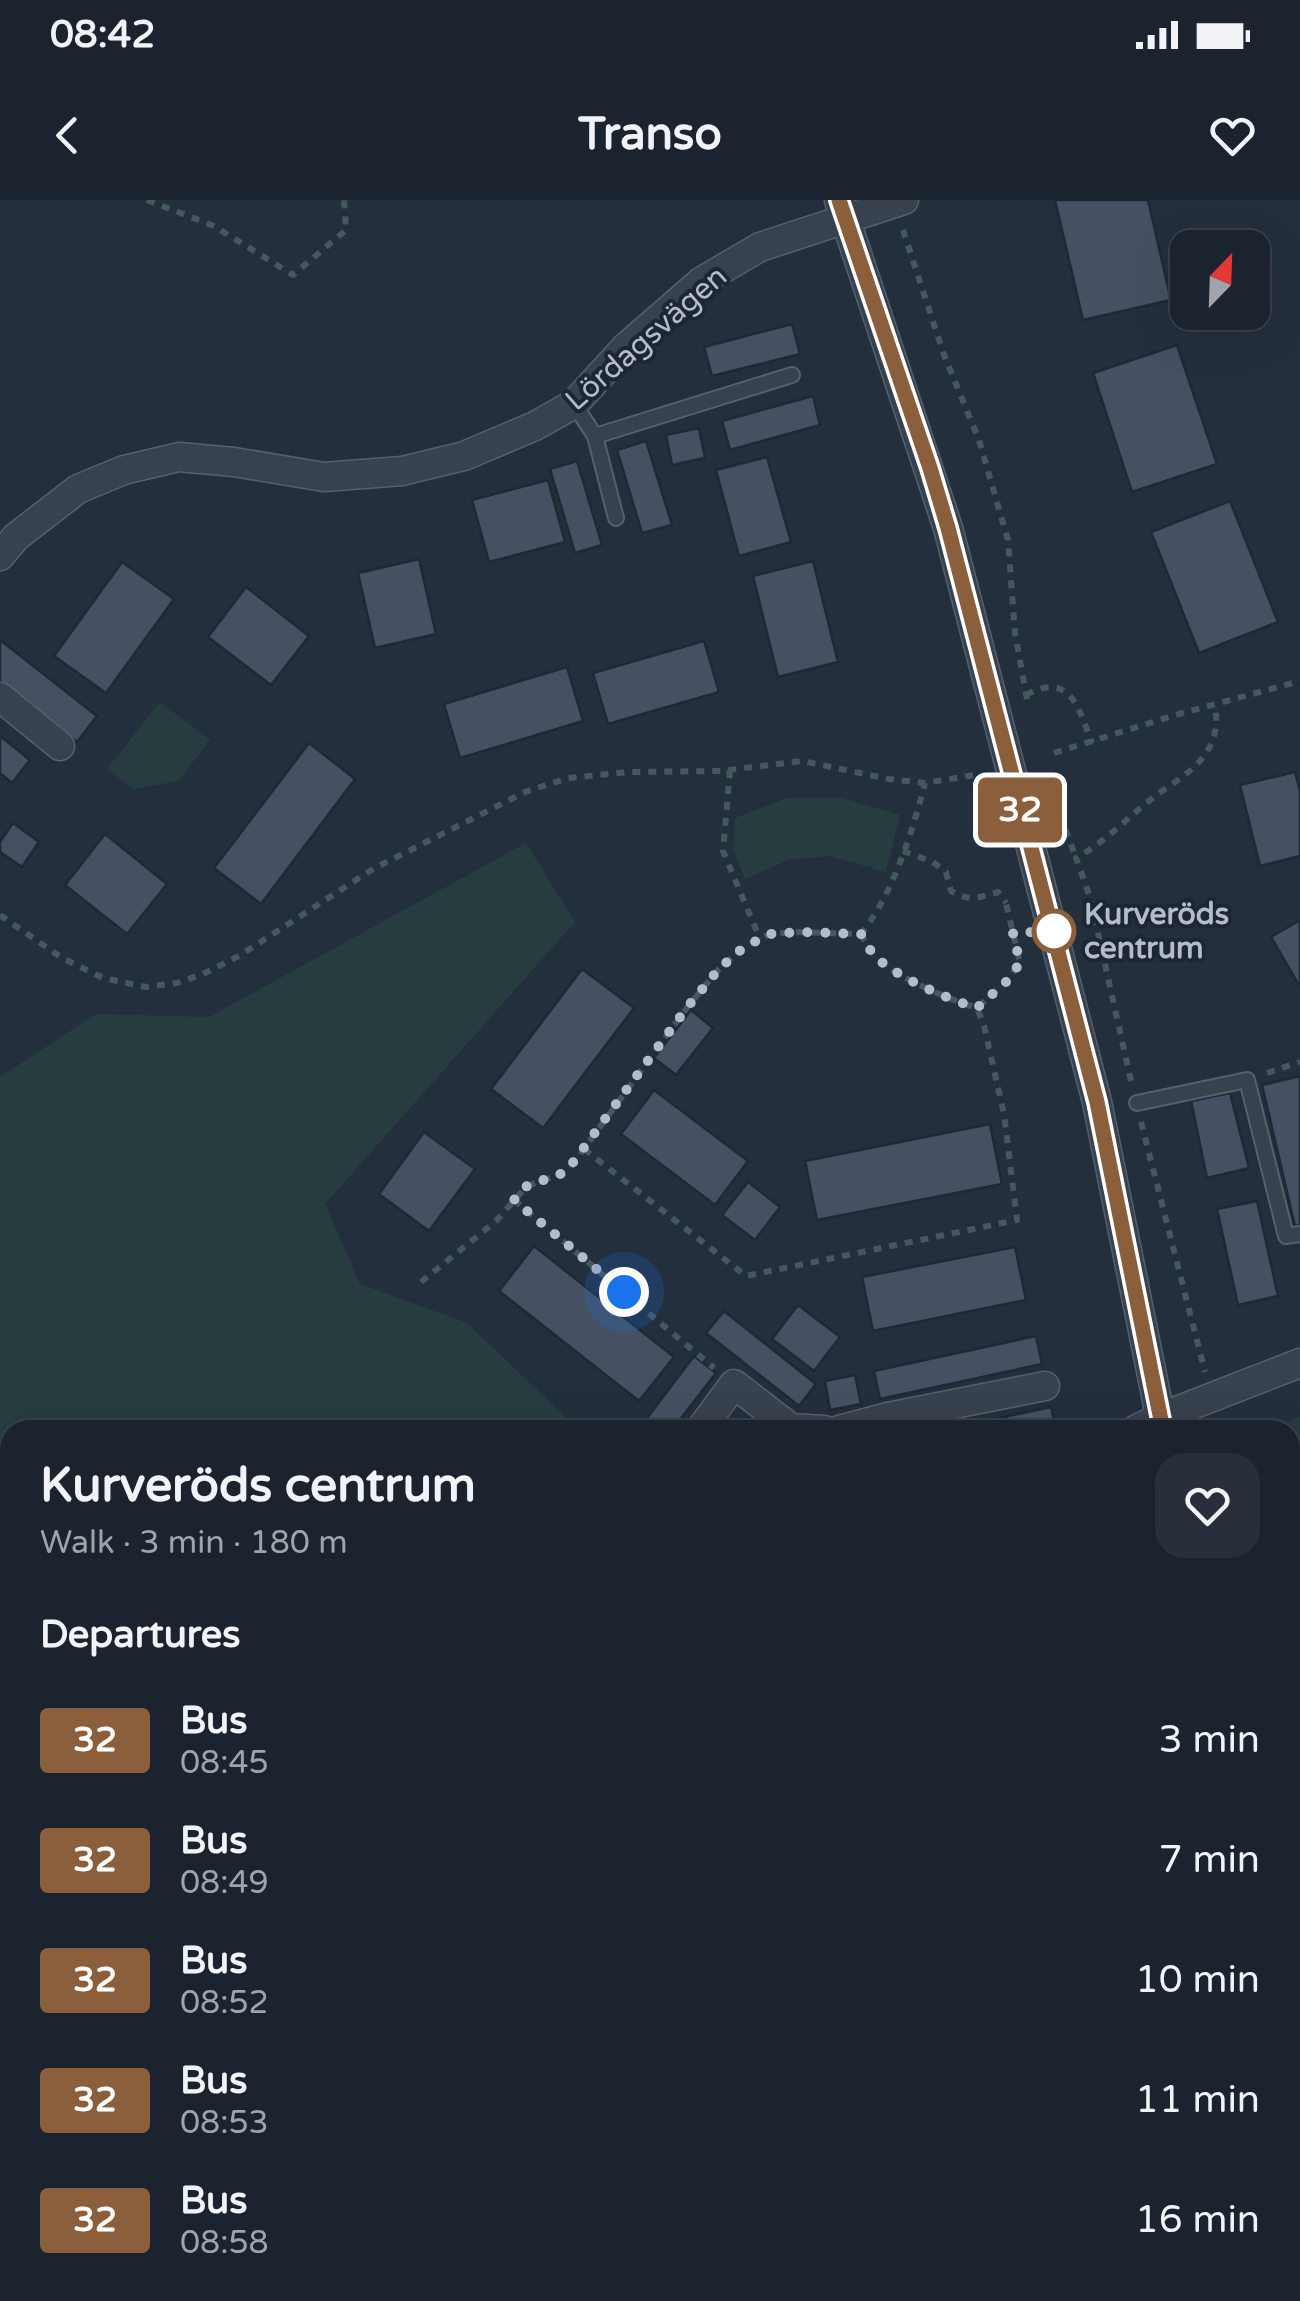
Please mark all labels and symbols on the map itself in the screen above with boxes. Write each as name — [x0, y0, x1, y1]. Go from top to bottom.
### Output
north arrow — [1170, 230, 1270, 330]
street label: Lördagsvägen — [558, 258, 735, 419]
line badge: 32 — [975, 778, 1065, 842]
place label: Kurveröds centrum — [1084, 896, 1229, 967]
marker: Kurveröds centrum — [1033, 910, 1075, 952]
your location — [599, 1267, 649, 1317]

